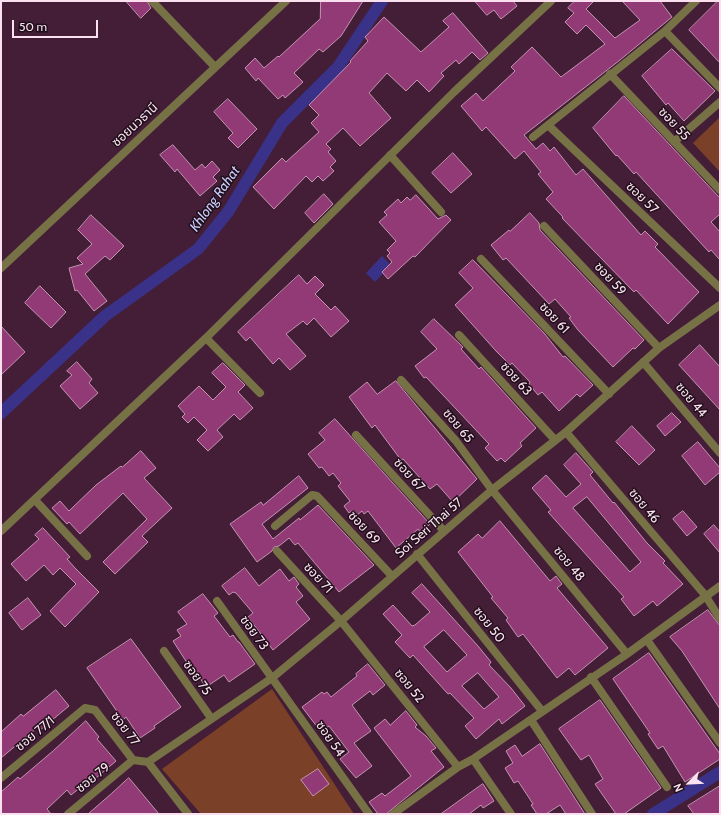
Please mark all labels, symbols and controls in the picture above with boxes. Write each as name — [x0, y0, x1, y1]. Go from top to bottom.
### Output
scale bar — [14, 12, 100, 38]
text: 50 m — [19, 19, 47, 34]
street label: ซอยนวธานี — [109, 100, 161, 150]
street label: ซอย 55 — [655, 104, 693, 144]
water label: Khlong Rahat — [186, 163, 244, 235]
street label: ซอย 57 — [623, 179, 661, 217]
street label: ซอย 59 — [591, 259, 629, 299]
street label: ซอย 61 — [536, 299, 572, 337]
street label: ซอย 63 — [497, 359, 535, 399]
street label: ซอย 44 — [672, 380, 710, 420]
street label: ซอย 65 — [439, 406, 477, 446]
street label: ซอย 67 — [390, 455, 428, 495]
street label: ซอย 46 — [625, 486, 663, 526]
street label: Soi Seri Thai 57 — [392, 495, 466, 561]
street label: ซอย 69 — [345, 508, 383, 548]
street label: ซอย 48 — [550, 543, 588, 585]
street label: ซอย 71 — [300, 559, 336, 597]
street label: ซอย 50 — [470, 604, 508, 646]
street label: ซอย 73 — [236, 613, 272, 653]
street label: ซอย 75 — [179, 658, 215, 698]
street label: ซอย 52 — [391, 666, 427, 706]
street label: ซอย 77 — [107, 709, 143, 749]
street label: ซอย 77/1 — [12, 713, 58, 755]
street label: ซอย 54 — [312, 718, 348, 760]
street label: ซอย 79 — [73, 760, 113, 796]
north arrow — [669, 763, 709, 803]
text: N — [670, 781, 686, 794]

